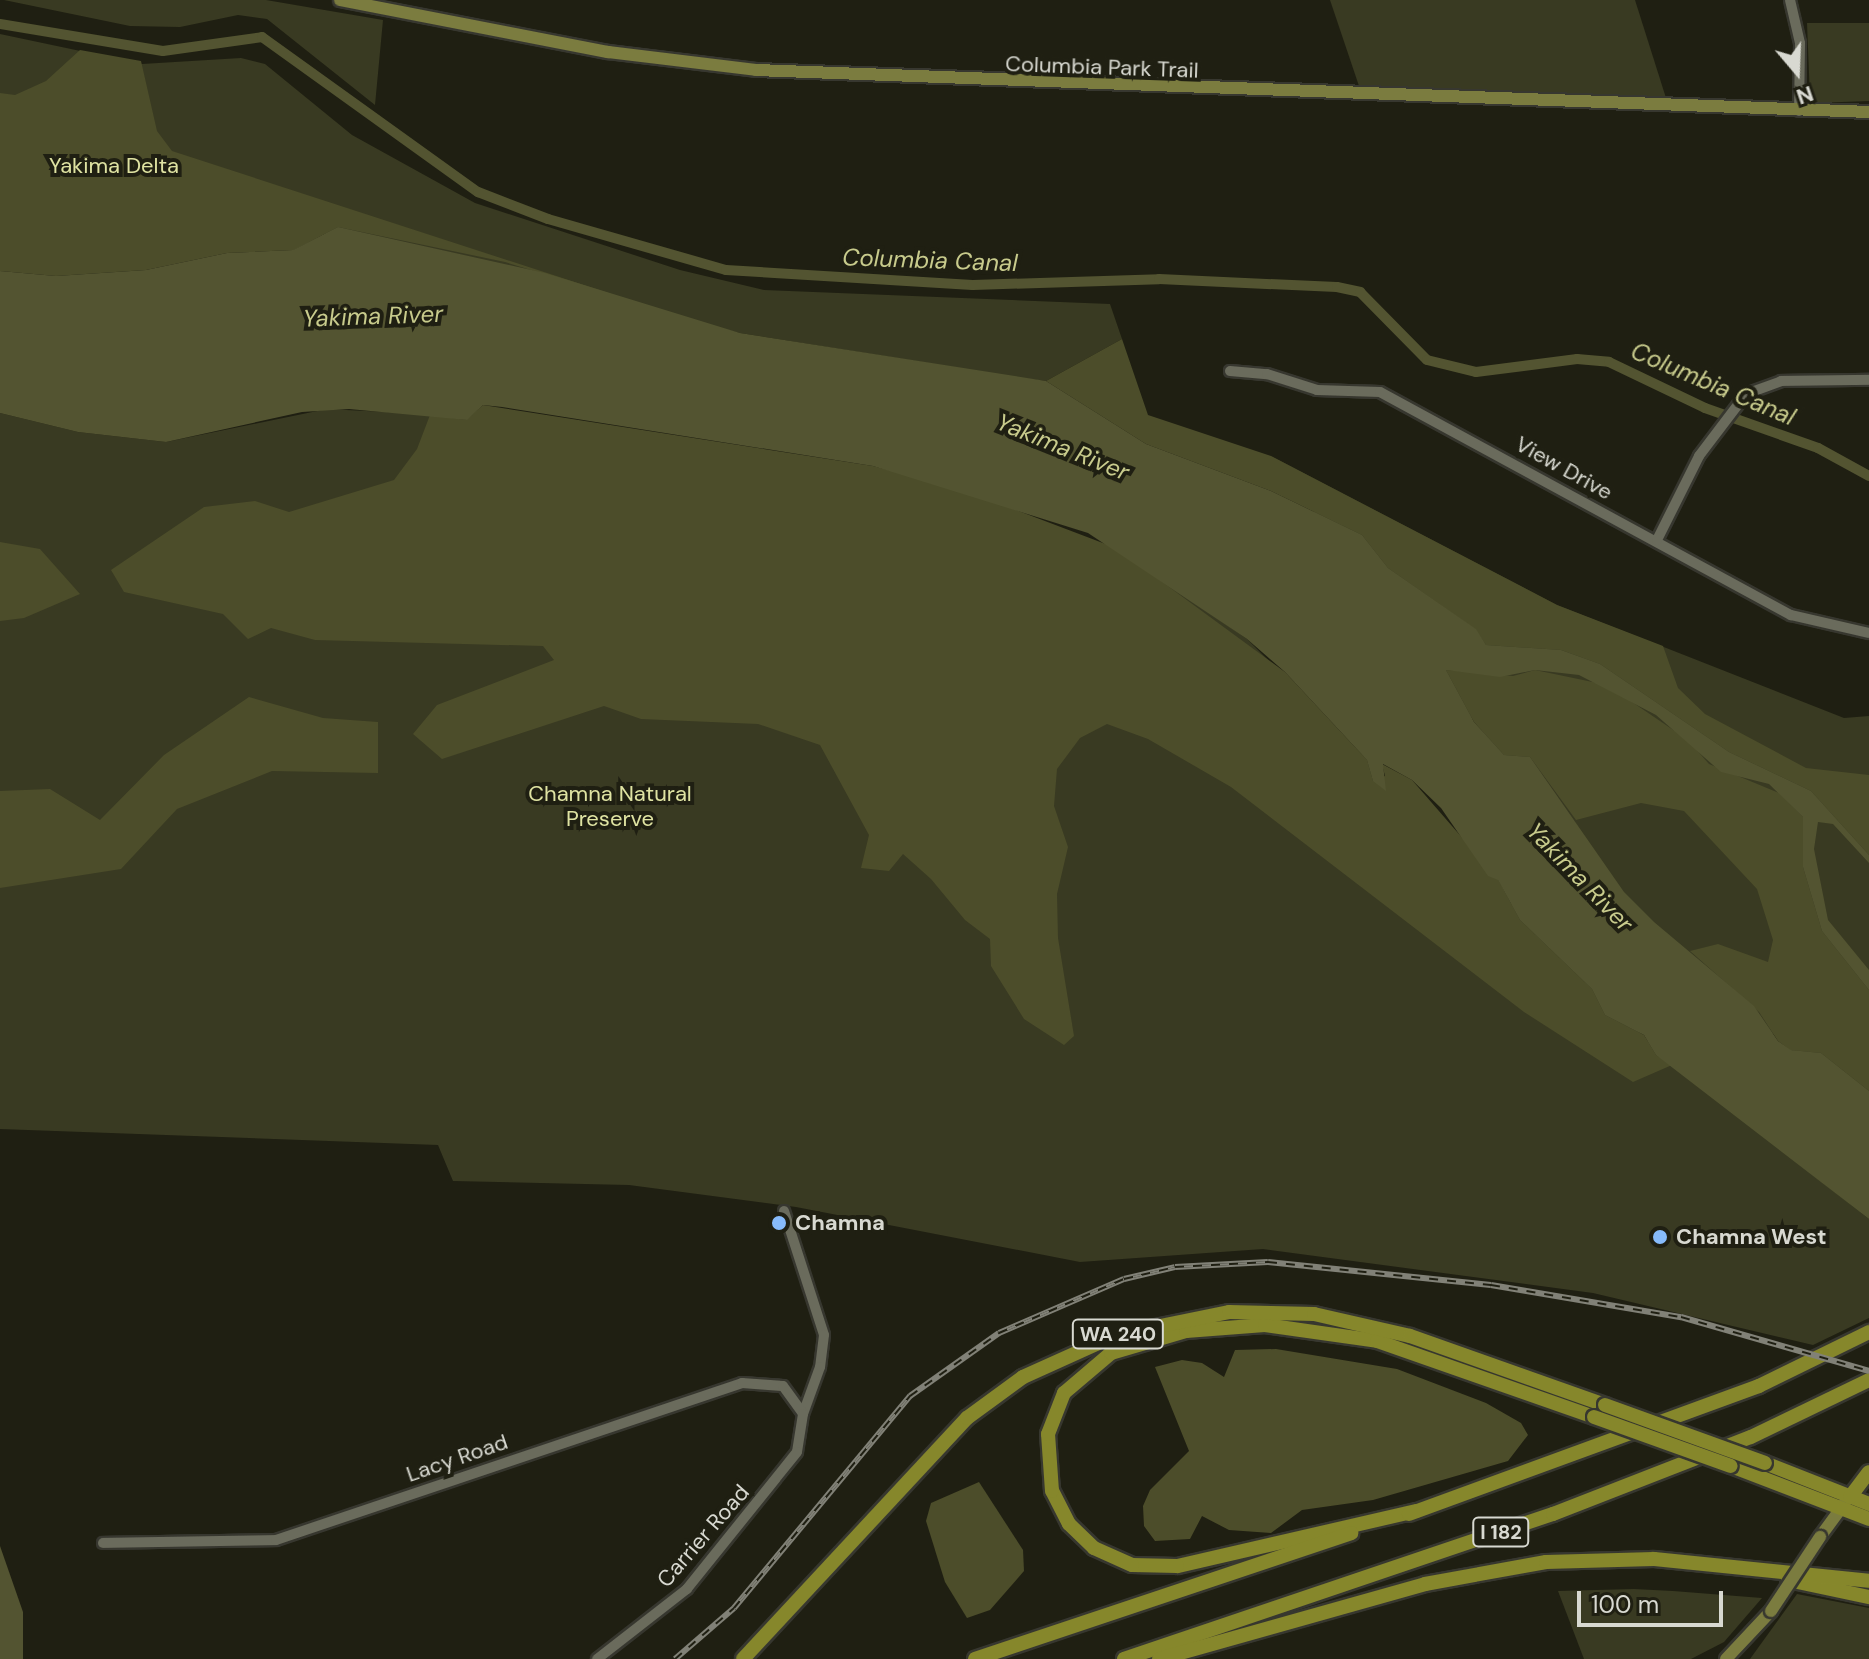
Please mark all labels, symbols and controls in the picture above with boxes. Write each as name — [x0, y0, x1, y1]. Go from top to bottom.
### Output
north arrow — [1757, 32, 1837, 112]
street label: Columbia Park Trail — [1005, 50, 1199, 84]
text: N — [1793, 79, 1817, 111]
park label: Yakima Delta — [49, 153, 179, 179]
water label: Columbia Canal — [842, 243, 1018, 277]
water label: Yakima River — [302, 299, 444, 333]
water label: Columbia Canal — [1627, 336, 1799, 432]
water label: Yakima River — [993, 407, 1133, 487]
street label: View Drive — [1511, 431, 1617, 505]
park label: Chamna Natural Preserve — [528, 780, 692, 832]
water label: Yakima River — [1521, 817, 1639, 937]
place label: Chamna — [795, 1210, 885, 1236]
marker: Chamna — [770, 1214, 788, 1232]
place label: Chamna West — [1676, 1224, 1826, 1250]
marker: Chamna West — [1651, 1228, 1669, 1246]
road number: WA 240 — [1070, 1318, 1166, 1350]
street label: Lacy Road — [403, 1428, 511, 1488]
street label: Carrier Road — [651, 1479, 755, 1593]
road number: I 182 — [1471, 1516, 1531, 1548]
scale bar — [1581, 1575, 1727, 1625]
text: 100 m — [1591, 1589, 1659, 1620]

